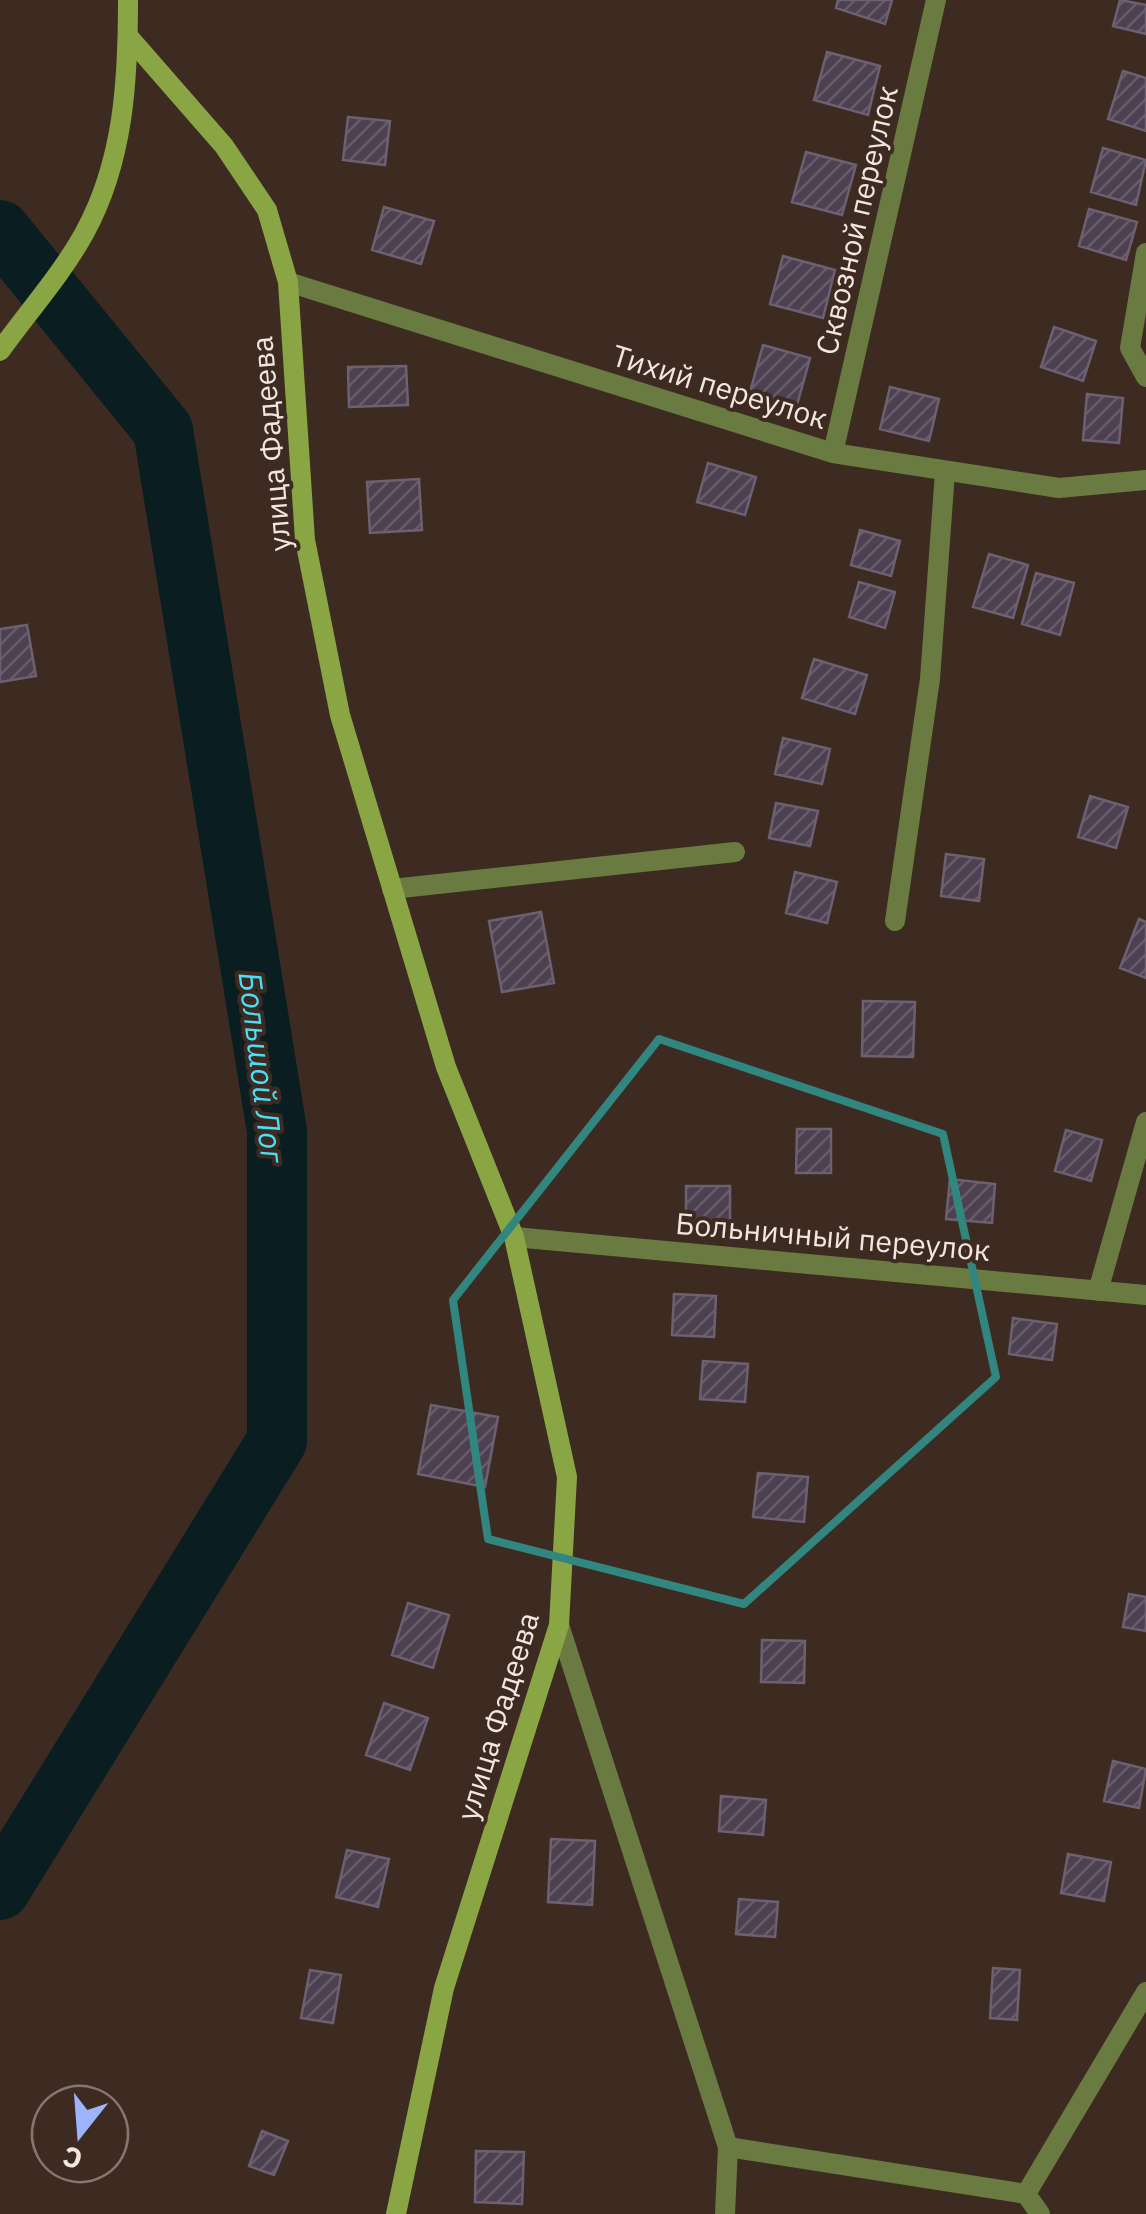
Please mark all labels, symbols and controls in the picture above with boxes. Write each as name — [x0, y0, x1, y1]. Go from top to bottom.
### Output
street label: Сквозной переулок — [806, 82, 906, 358]
street label: улица Фадеева — [241, 335, 299, 553]
street label: Тихий переулок — [608, 335, 832, 437]
water label: Большой Лог — [229, 969, 295, 1166]
street label: Больничный переулок — [674, 1203, 992, 1269]
street label: улица Фадеева — [447, 1607, 547, 1825]
north arrow — [30, 2084, 130, 2184]
text: С — [58, 2138, 87, 2179]

